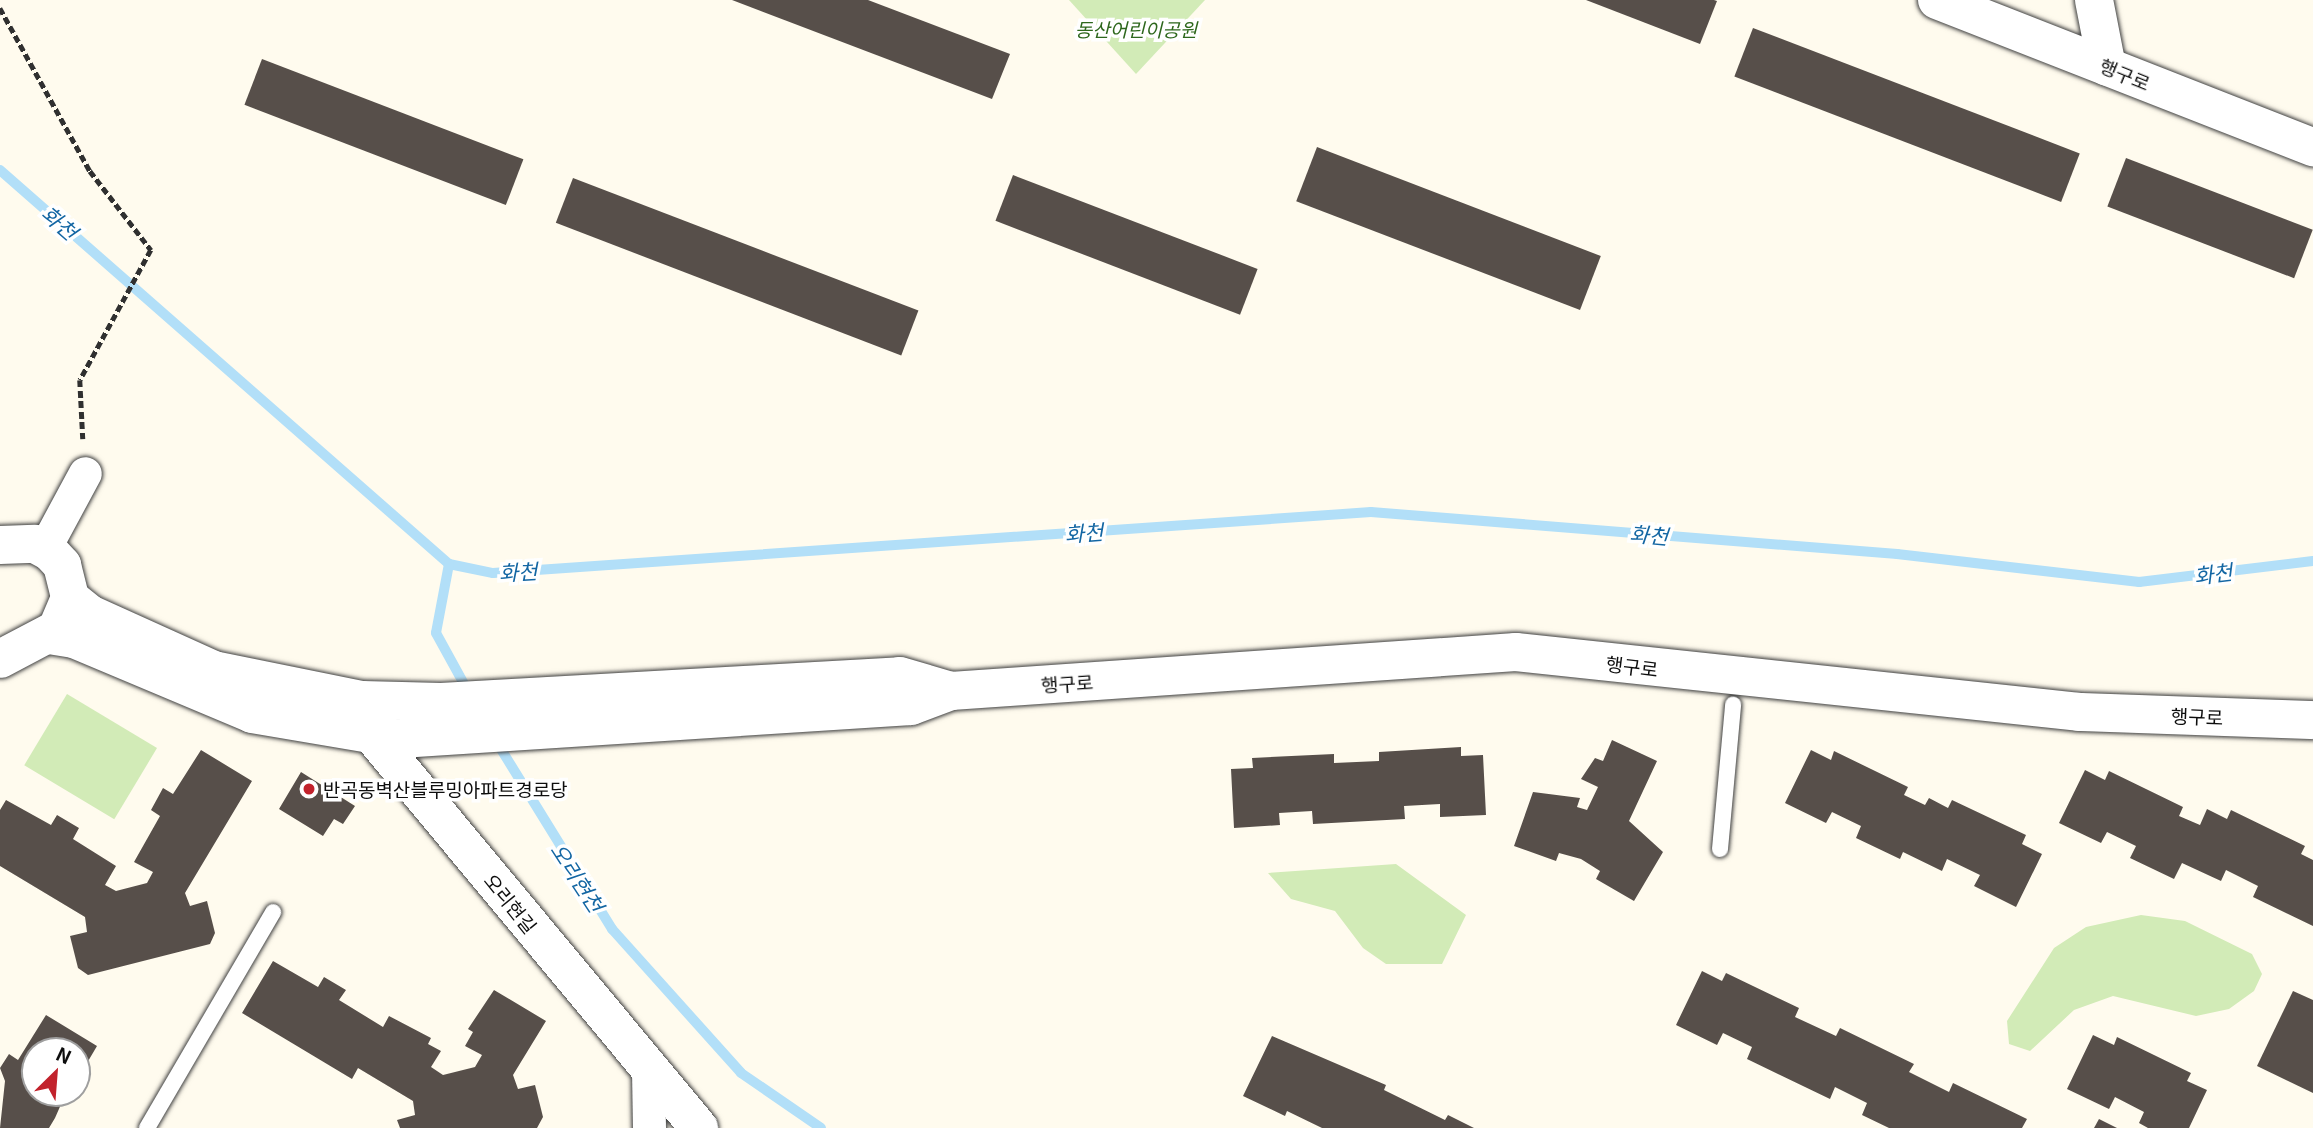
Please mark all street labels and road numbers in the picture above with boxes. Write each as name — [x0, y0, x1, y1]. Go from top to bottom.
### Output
street label: 행구로 — [2096, 54, 2154, 94]
street label: 행구로 — [1605, 651, 1659, 681]
street label: 행구로 — [1040, 670, 1094, 696]
street label: 행구로 — [2170, 704, 2224, 728]
street label: 오리현길 — [480, 869, 542, 937]

